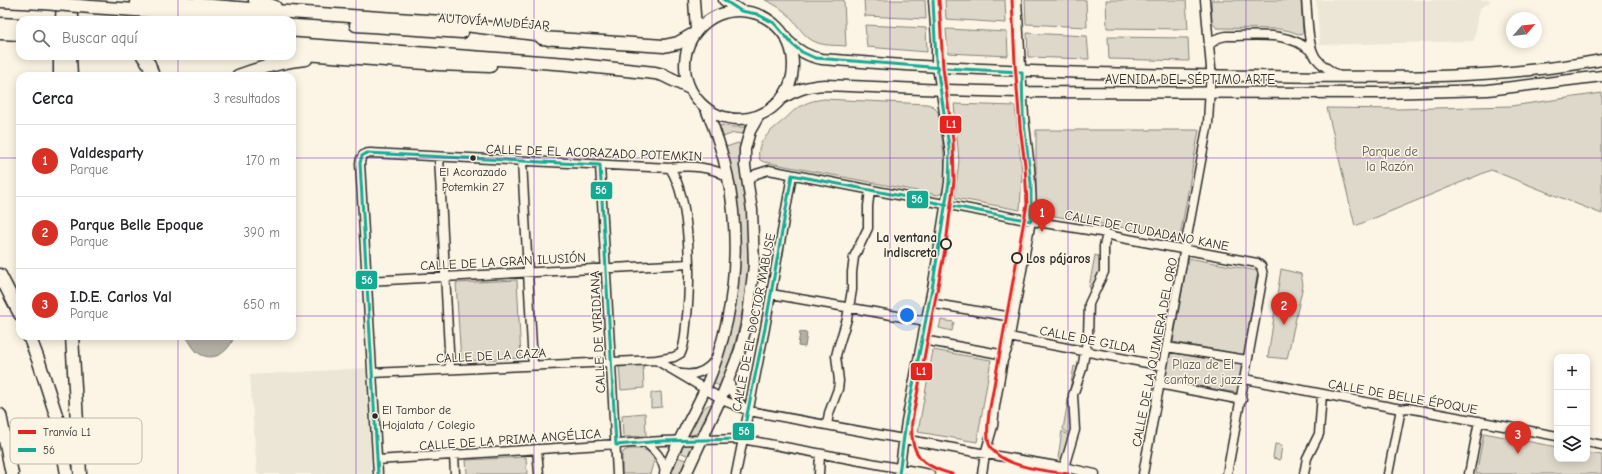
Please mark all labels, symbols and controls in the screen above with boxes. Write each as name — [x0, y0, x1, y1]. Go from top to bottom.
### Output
street label: AUTOVÍA MUDÉJAR — [438, 9, 551, 33]
north arrow — [1506, 12, 1542, 48]
search box — [16, 16, 296, 60]
icon: search — [30, 27, 52, 49]
text: Buscar aquí — [62, 29, 138, 47]
street label: AVENIDA DEL SÉPTIMO ARTE — [1105, 71, 1275, 87]
text: Cerca — [32, 89, 74, 108]
text: 3 resultados — [214, 91, 280, 106]
line badge: L1 — [939, 115, 962, 134]
text: L1 — [946, 118, 956, 131]
street label: CALLE DE EL ACORAZADO POTEMKIN — [486, 141, 702, 164]
text: Valdesparty — [70, 144, 143, 162]
park label: Parque de la Razón — [1362, 144, 1418, 174]
text: 1 — [42, 153, 48, 168]
text: 170 m — [246, 153, 280, 168]
marker: El Acorazado Potemkin 27 — [468, 153, 478, 163]
text: Parque — [70, 162, 108, 177]
place label: El Acorazado Potemkin 27 — [439, 165, 507, 194]
line badge: 56 — [590, 181, 613, 200]
text: 56 — [595, 184, 607, 197]
line badge: 56 — [906, 190, 929, 209]
text: 56 — [911, 193, 923, 206]
pin: 1 — [1029, 199, 1055, 232]
street label: CALLE DE CIUDADANO KANE — [1063, 207, 1230, 254]
text: Parque Belle Epoque — [70, 216, 203, 234]
text: 2 — [42, 225, 48, 240]
text: 390 m — [244, 225, 280, 240]
place label: La ventana indiscreta — [876, 230, 937, 260]
street label: CALLE DE EL DOCTOR MABUSE — [729, 232, 778, 413]
text: Parque — [70, 234, 108, 249]
marker: La ventana indiscreta — [940, 238, 952, 250]
street label: CALLE DE LA GRAN ILUSIÓN — [420, 249, 586, 273]
place label: Los pájaros — [1026, 251, 1091, 266]
marker: Los pájaros — [1011, 252, 1023, 264]
street label: CALLE DE LA QUIMERA DEL ORO — [1129, 256, 1180, 448]
line badge: 56 — [355, 270, 378, 290]
street label: CALLE DE VIRIDIANA — [587, 270, 608, 394]
text: 56 — [361, 274, 373, 287]
text: I.D.E. Carlos Val — [70, 288, 172, 306]
pin: 2 — [1271, 292, 1297, 325]
text: 3 — [42, 297, 48, 312]
text: 650 m — [243, 297, 280, 312]
your location — [897, 305, 917, 325]
text: Parque — [70, 306, 108, 321]
street label: CALLE DE GILDA — [1039, 323, 1138, 356]
street label: CALLE DE LA CAZA — [436, 345, 547, 366]
map controls — [1554, 354, 1590, 462]
button: + — [1554, 354, 1590, 390]
park label: Plaza de El cantor de jazz — [1164, 357, 1243, 387]
line badge: L1 — [910, 362, 933, 381]
text: L1 — [916, 365, 926, 378]
street label: CALLE DE BELLE ÉPOQUE — [1327, 375, 1479, 417]
button: − — [1554, 390, 1590, 426]
place label: El Tambor de Hojalata / Colegio — [382, 403, 475, 432]
marker: El Tambor de Hojalata / Colegio — [370, 411, 380, 421]
legend — [10, 418, 142, 464]
pin: 3 — [1505, 421, 1531, 454]
line badge: 56 — [732, 422, 755, 441]
street label: CALLE DE LA PRIMA ANGÉLICA — [418, 425, 602, 453]
text: 56 — [738, 425, 750, 438]
text: Tranvía L1 — [43, 426, 91, 439]
button: layers — [1554, 426, 1590, 462]
text: 56 — [43, 444, 55, 457]

